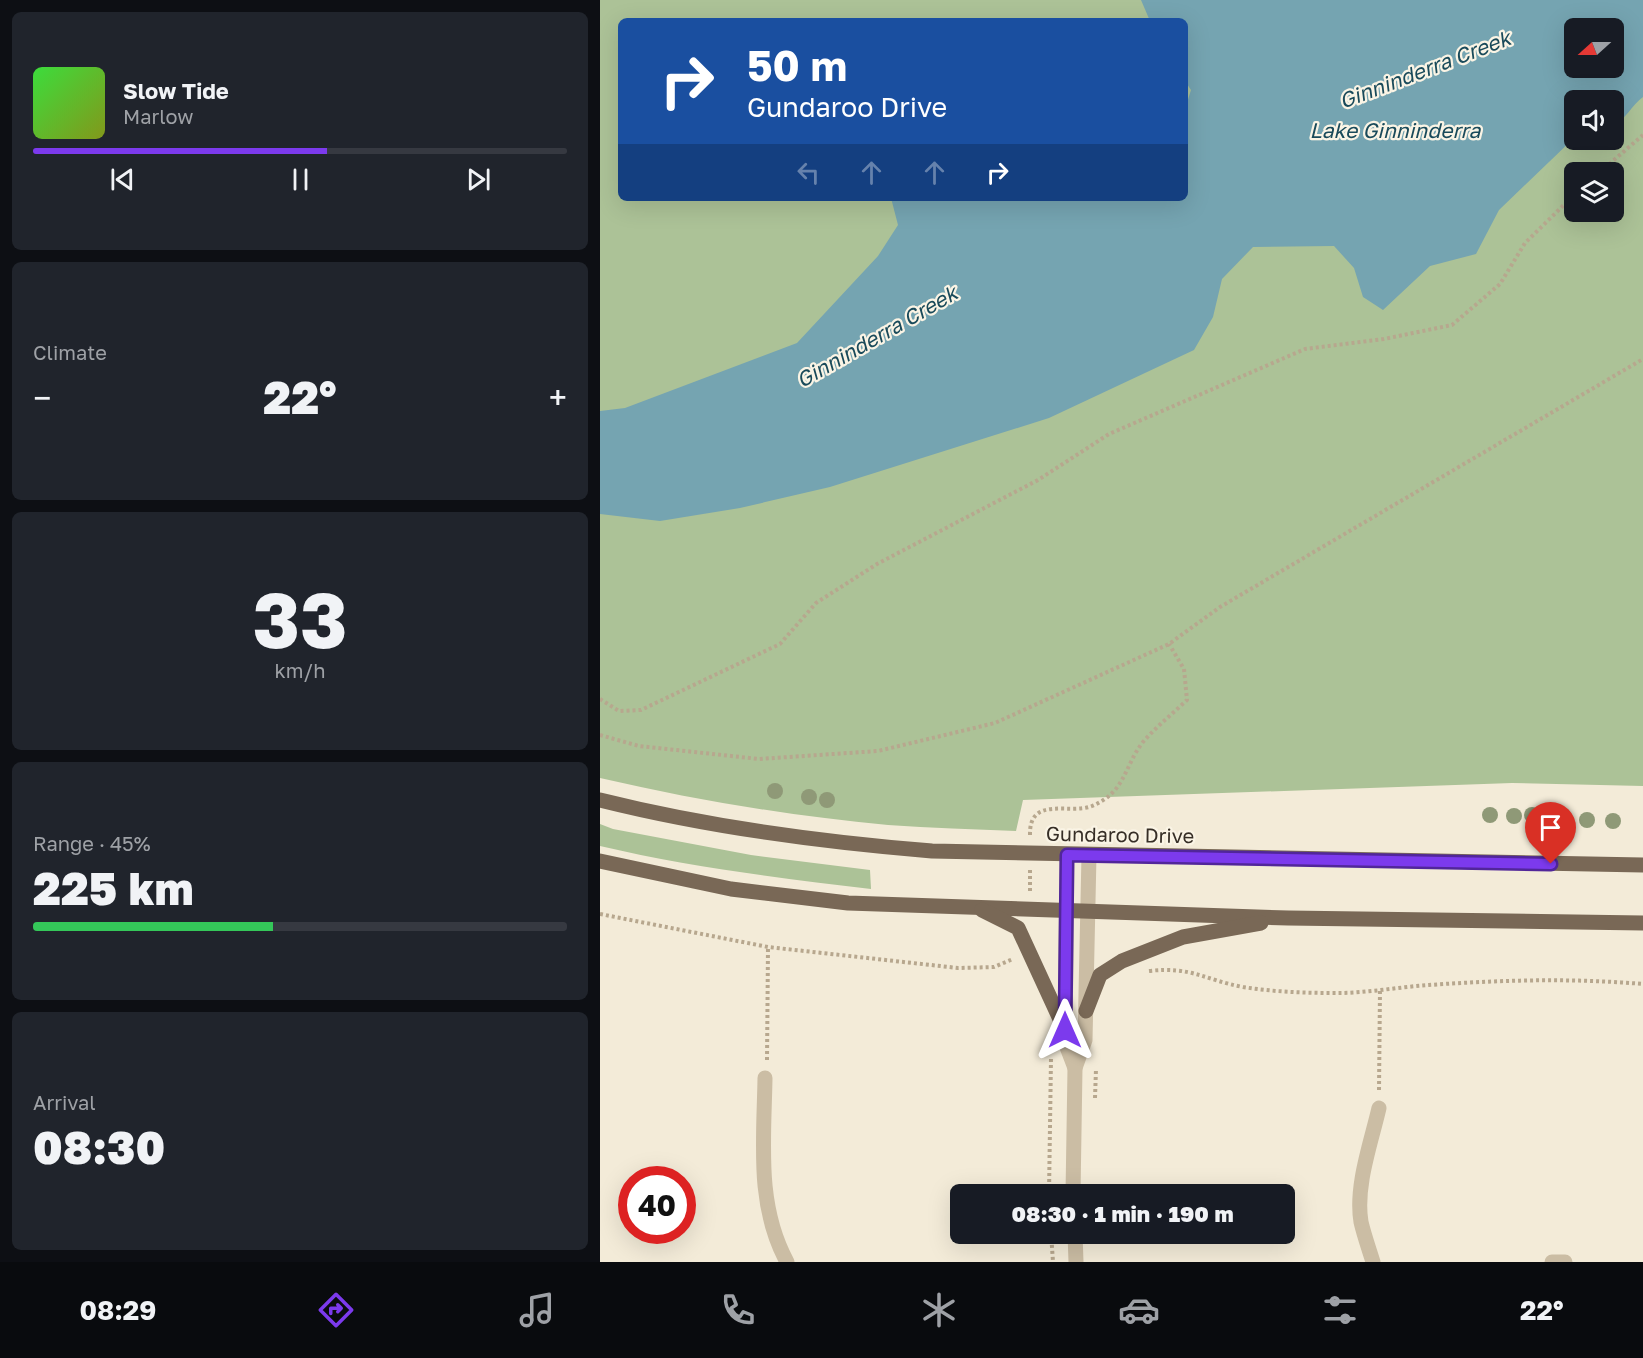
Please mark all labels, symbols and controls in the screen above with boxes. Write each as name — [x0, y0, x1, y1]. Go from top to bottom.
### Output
north arrow — [1564, 18, 1624, 78]
map controls — [1564, 18, 1624, 222]
water label: Ginninderra Creek — [1335, 24, 1516, 114]
text: 50 m — [747, 40, 847, 90]
icon: right — [648, 42, 726, 120]
text: Slow Tide — [123, 77, 229, 104]
button: sound — [1564, 90, 1624, 150]
text: Gundaroo Drive — [747, 91, 947, 123]
text: Marlow — [123, 104, 194, 128]
water label: Lake Ginninderra — [1310, 117, 1482, 143]
icon: left — [792, 156, 825, 189]
icon: ahead — [855, 156, 888, 189]
icon: ahead — [918, 156, 951, 189]
icon: right — [981, 156, 1014, 189]
button: layers — [1564, 162, 1624, 222]
icon: previous — [106, 163, 139, 196]
icon: pause — [284, 163, 317, 196]
icon: next — [462, 163, 495, 196]
water label: Ginninderra Creek — [791, 278, 964, 393]
text: Climate — [33, 340, 107, 364]
text: 22° — [263, 370, 337, 424]
text: − — [33, 378, 51, 417]
text: + — [549, 378, 567, 417]
text: 33 — [252, 572, 348, 665]
text: km/h — [275, 658, 325, 682]
pin — [1525, 802, 1576, 864]
icon: arrive — [1534, 811, 1567, 844]
street label: Gundaroo Drive — [1046, 821, 1194, 847]
text: Range · 45% — [33, 831, 151, 855]
text: 225 km — [33, 861, 194, 915]
position arrow — [1033, 998, 1097, 1062]
text: Arrival — [33, 1090, 96, 1114]
text: 08:30 — [33, 1120, 165, 1174]
speed limit sign: 40 — [618, 1166, 696, 1244]
text: 08:30 · 1 min · 190 m — [1011, 1200, 1234, 1227]
icon: directions — [315, 1289, 357, 1331]
icon: music — [516, 1289, 558, 1331]
icon: phone — [717, 1289, 759, 1331]
icon: climate — [918, 1289, 960, 1331]
icon: car — [1118, 1289, 1160, 1331]
icon: filters — [1319, 1289, 1361, 1331]
text: 08:29 — [79, 1294, 156, 1326]
text: 22° — [1520, 1294, 1564, 1326]

